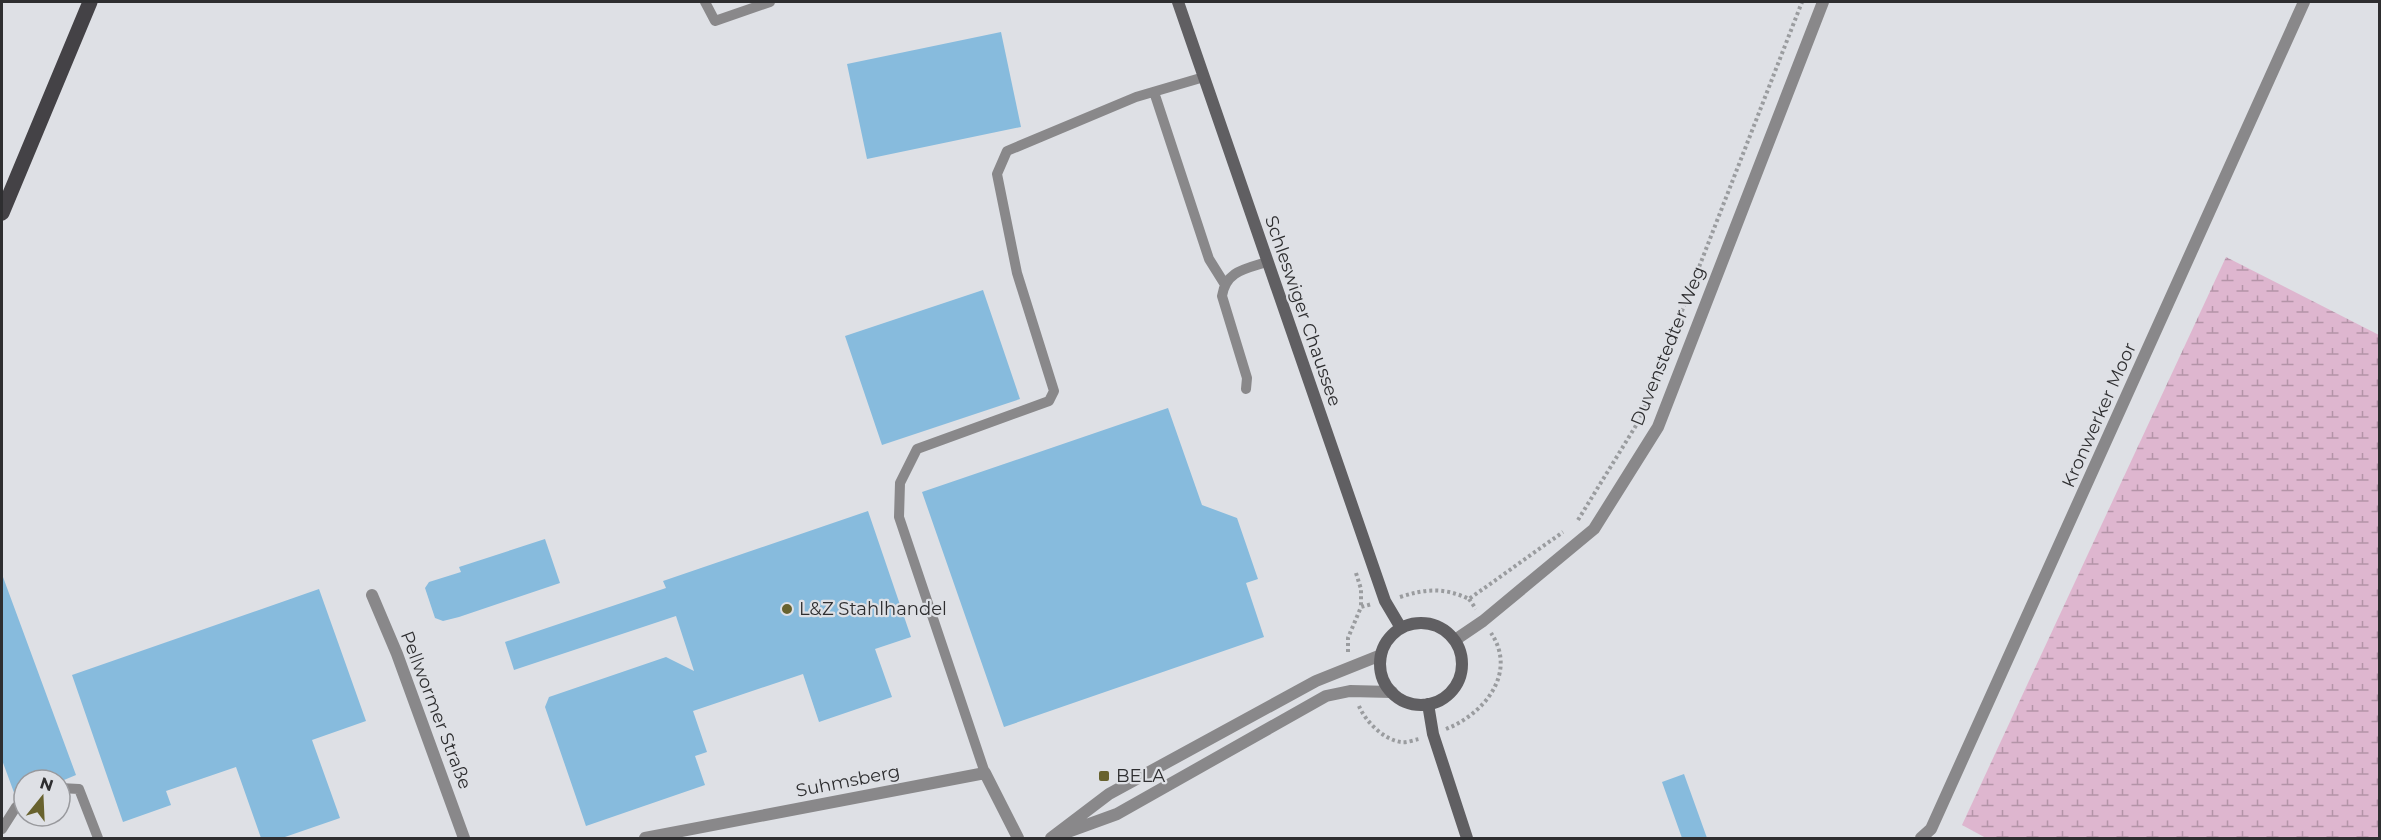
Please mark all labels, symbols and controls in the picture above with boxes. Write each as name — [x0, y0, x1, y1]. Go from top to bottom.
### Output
street label: Schleswiger Chaussee — [1260, 213, 1346, 409]
street label: Duvenstedter Weg — [1626, 263, 1710, 429]
street label: Kronwerker Moor — [2057, 339, 2141, 491]
place label: L&Z Stahlhandel — [799, 598, 947, 620]
marker: L&Z Stahlhandel — [780, 602, 794, 616]
street label: Pellwormer Straße — [396, 628, 476, 792]
street label: Suhmsberg — [794, 760, 902, 802]
place label: BELA — [1116, 765, 1165, 787]
north arrow — [12, 768, 72, 828]
marker: BELA — [1097, 769, 1111, 783]
text: N — [37, 773, 56, 795]

